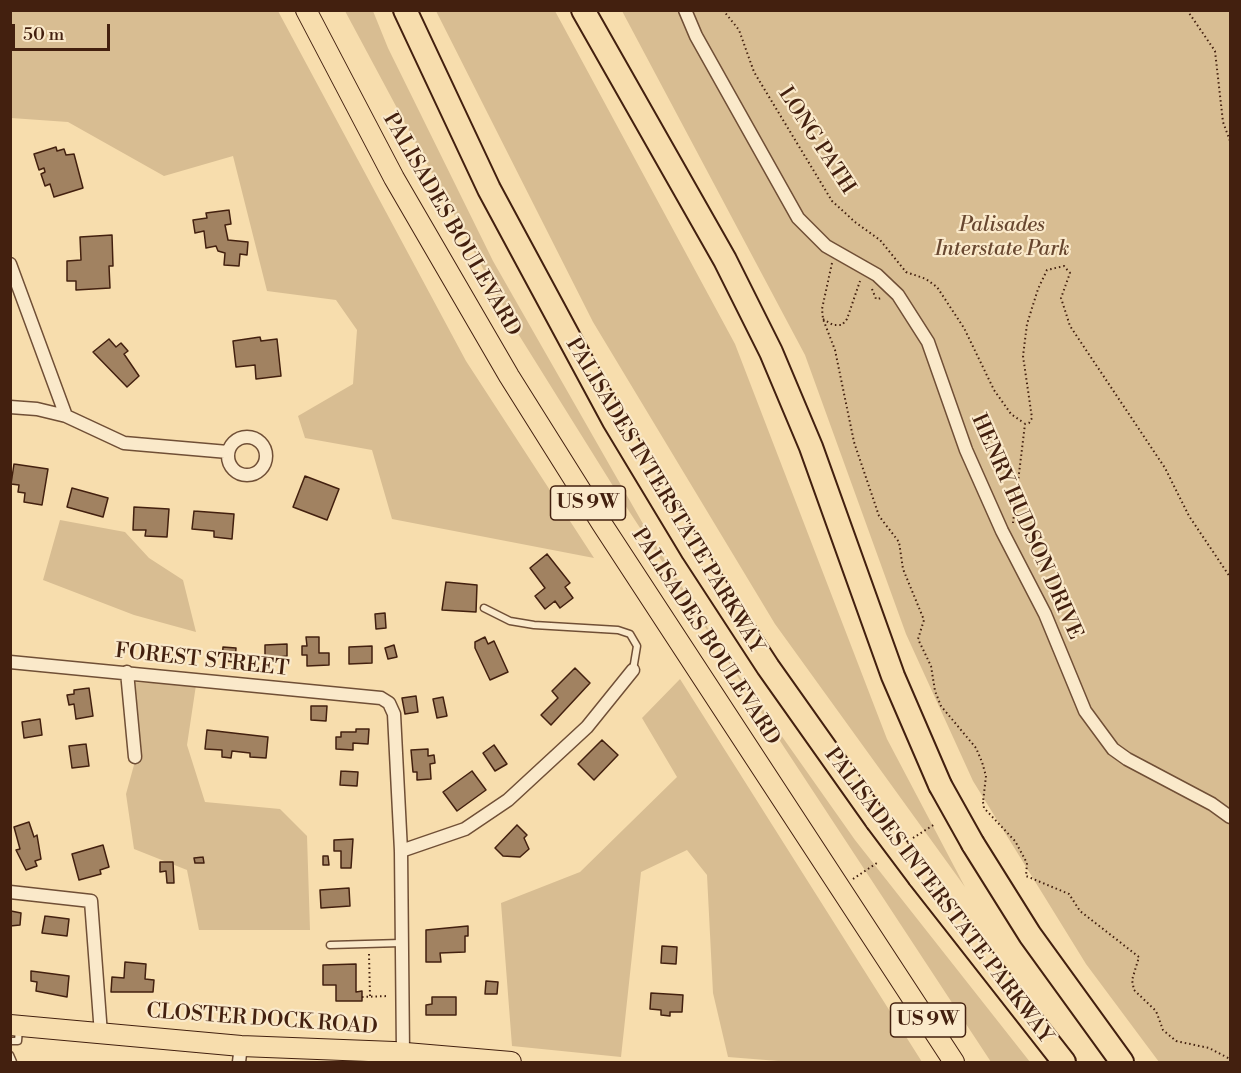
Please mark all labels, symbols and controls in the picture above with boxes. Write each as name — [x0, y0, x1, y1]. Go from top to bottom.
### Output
scale bar — [15, 12, 112, 50]
text: 50 m — [23, 23, 64, 46]
street label: LONG PATH — [772, 83, 860, 199]
street label: PALISADES BOULEVARD — [377, 109, 525, 341]
park label: Palisades Interstate Park — [935, 213, 1069, 263]
street label: PALISADES INTERSTATE PARKWAY — [560, 334, 768, 658]
street label: HENRY HUDSON DRIVE — [965, 410, 1087, 644]
road number: US 9W — [550, 486, 626, 520]
street label: PALISADES BOULEVARD — [625, 524, 785, 750]
street label: FOREST STREET — [114, 639, 290, 683]
street label: PALISADES INTERSTATE PARKWAY — [819, 743, 1057, 1049]
street label: CLOSTER DOCK ROAD — [145, 999, 379, 1041]
road number: US 9W — [890, 1003, 966, 1037]

